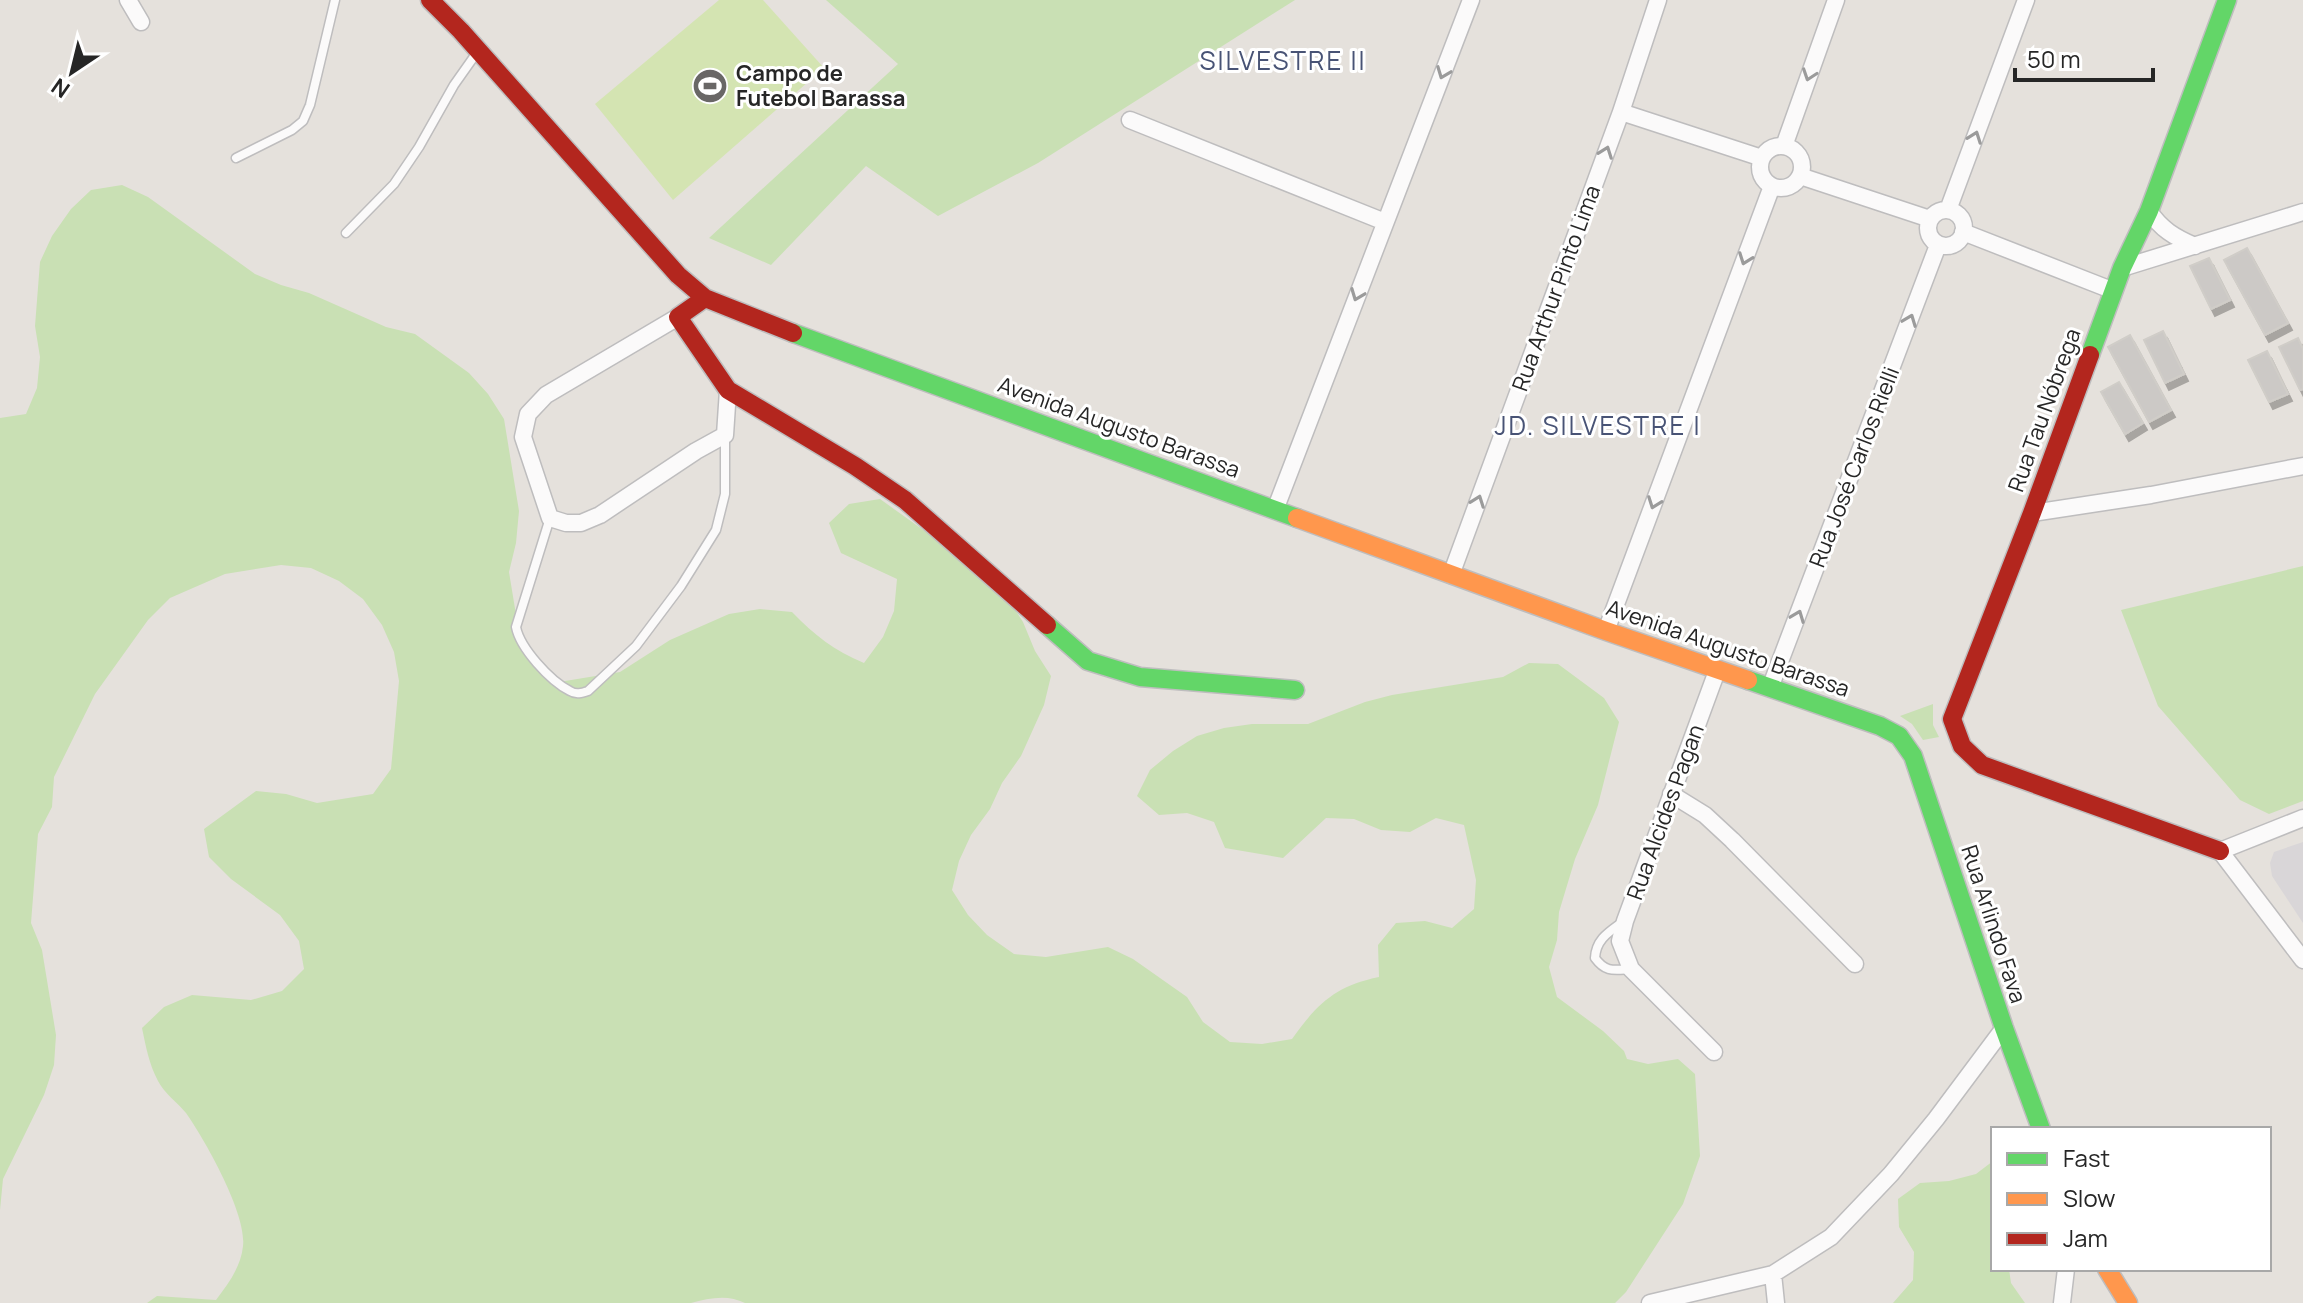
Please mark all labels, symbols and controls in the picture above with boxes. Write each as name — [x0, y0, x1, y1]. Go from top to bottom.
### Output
north arrow — [32, 32, 112, 112]
scale bar — [2015, 32, 2153, 82]
district label: SILVESTRE II — [1199, 42, 1367, 78]
text: 50 m — [2027, 42, 2081, 75]
place label: Campo de Futebol Barassa — [736, 58, 905, 113]
one-way arrow — [1436, 65, 1453, 79]
sports icon: Campo de Futebol Barassa — [691, 67, 729, 105]
one-way arrow — [1802, 68, 1818, 82]
text: N — [45, 72, 76, 105]
one-way arrow — [1965, 131, 1982, 145]
one-way arrow — [1596, 146, 1613, 160]
street label: Rua Arthur Pinto Lima — [1505, 181, 1607, 395]
one-way arrow — [1738, 251, 1755, 265]
one-way arrow — [1350, 287, 1367, 301]
one-way arrow — [1900, 314, 1917, 328]
street label: Rua Tau Nóbrega — [2001, 324, 2087, 496]
street label: Rua José Carlos Rielli — [1802, 362, 1906, 572]
street label: Avenida Augusto Barassa — [994, 369, 1244, 485]
district label: JD. SILVESTRE I — [1494, 407, 1702, 443]
one-way arrow — [1468, 495, 1485, 509]
one-way arrow — [1647, 495, 1664, 509]
street label: Avenida Augusto Barassa — [1602, 592, 1854, 704]
one-way arrow — [1788, 609, 1805, 623]
street label: Rua Alcides Pagan — [1619, 720, 1711, 904]
street label: Rua Arlindo Fava — [1954, 841, 2034, 1007]
legend — [1991, 1127, 2271, 1271]
text: Fast — [2063, 1141, 2110, 1174]
text: Slow — [2063, 1181, 2116, 1214]
text: Jam — [2063, 1221, 2108, 1254]

